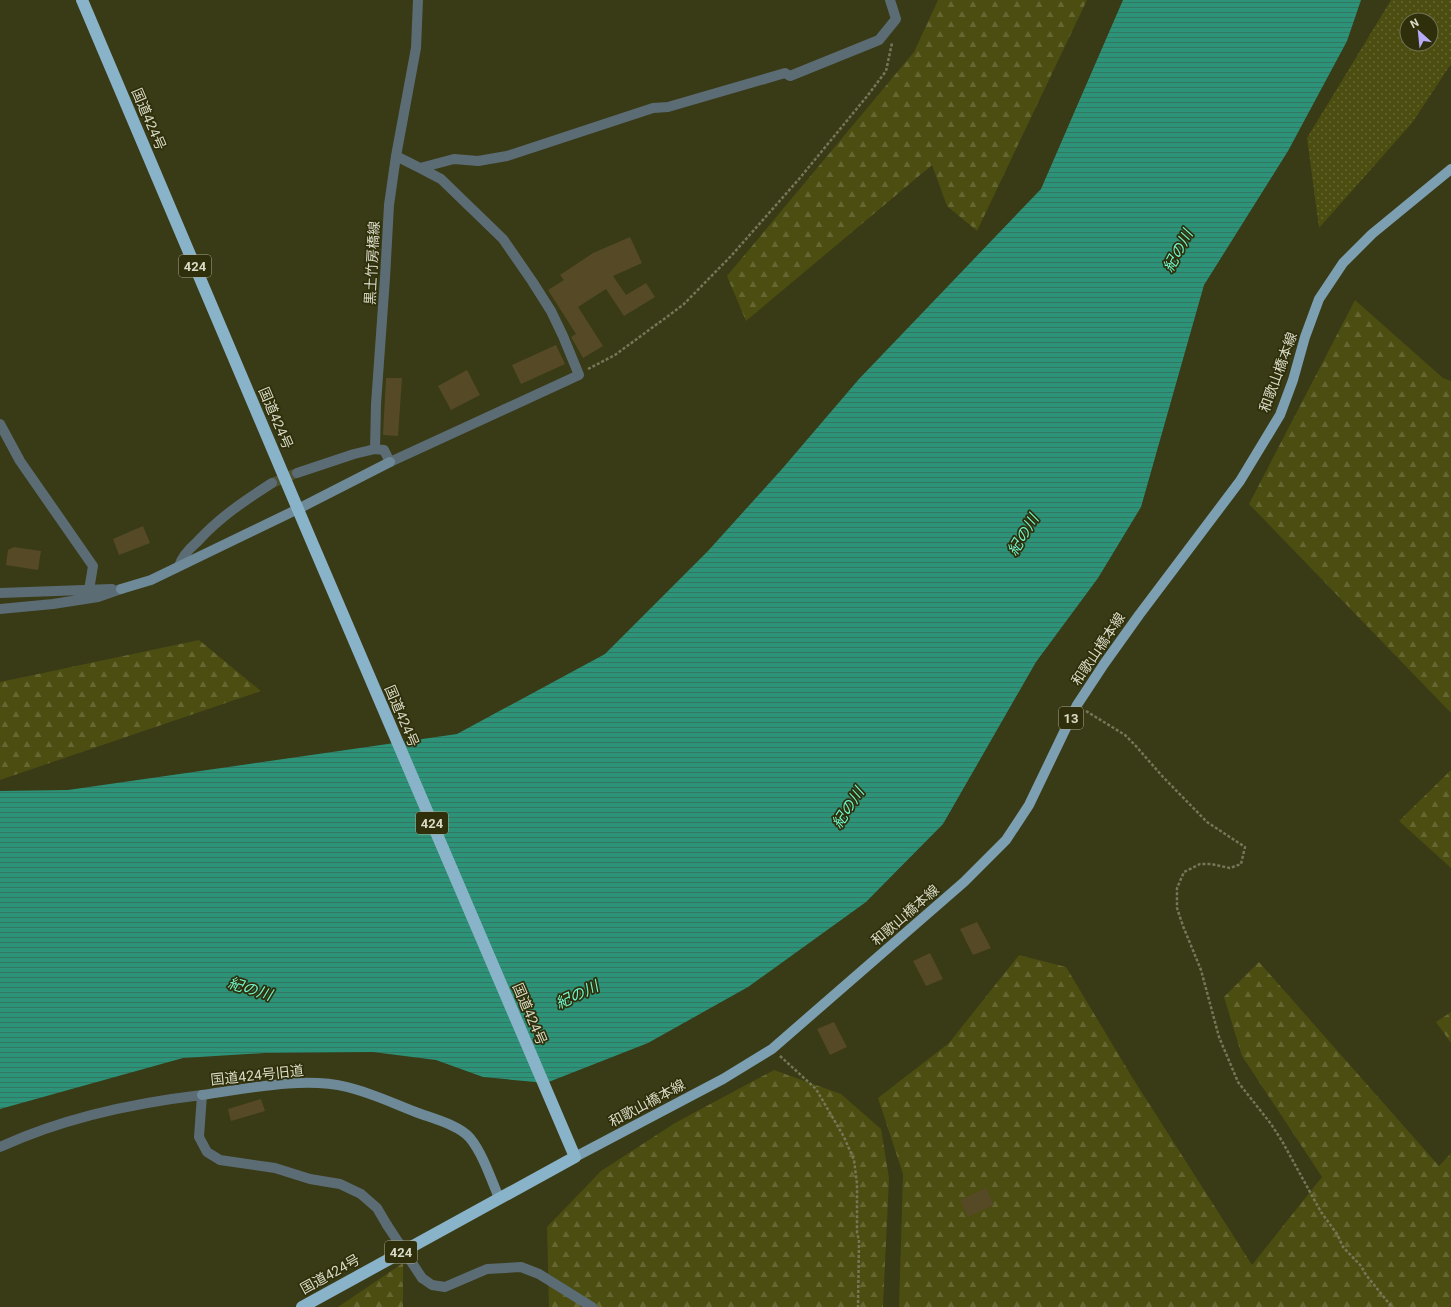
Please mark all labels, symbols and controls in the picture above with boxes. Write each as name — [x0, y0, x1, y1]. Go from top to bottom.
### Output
north arrow — [1399, 12, 1439, 52]
text: N — [1408, 16, 1421, 31]
street label: 国道424号 — [129, 86, 169, 152]
street label: 黒土竹房橋線 — [362, 221, 382, 305]
water label: 紀の川 — [1159, 225, 1197, 275]
road number: 424 — [179, 255, 211, 277]
street label: 和歌山橋本線 — [1256, 330, 1300, 414]
street label: 国道424号 — [256, 385, 296, 451]
water label: 紀の川 — [1004, 509, 1043, 559]
street label: 和歌山橋本線 — [1068, 610, 1128, 688]
street label: 国道424号 — [382, 683, 422, 749]
road number: 13 — [1059, 707, 1083, 729]
water label: 紀の川 — [828, 783, 869, 832]
road number: 424 — [416, 812, 448, 834]
street label: 和歌山橋本線 — [868, 881, 942, 949]
water label: 紀の川 — [226, 974, 276, 1005]
water label: 紀の川 — [553, 976, 603, 1013]
street label: 国道424号 — [510, 981, 550, 1047]
street label: 国道424号旧道 — [210, 1062, 304, 1088]
street label: 和歌山橋本線 — [606, 1076, 688, 1130]
road number: 424 — [385, 1241, 417, 1263]
street label: 国道424号 — [297, 1251, 363, 1297]

